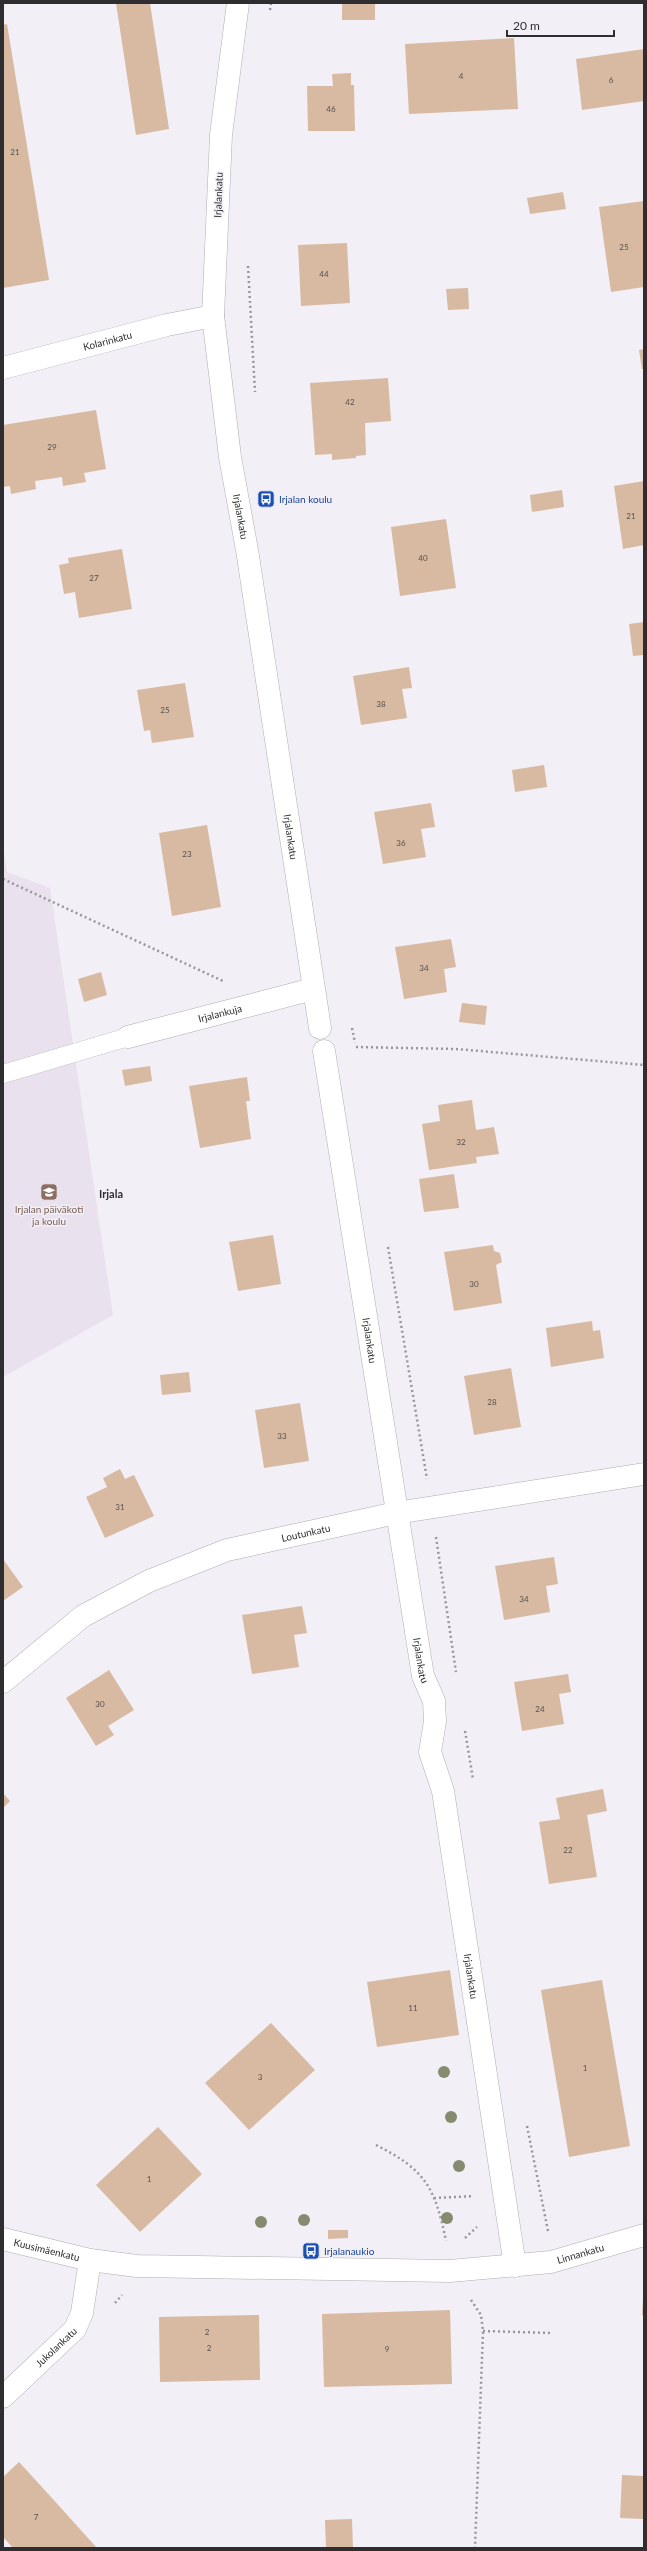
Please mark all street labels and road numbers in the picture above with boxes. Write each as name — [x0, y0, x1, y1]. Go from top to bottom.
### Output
street label: Irjalankatu — [211, 172, 225, 218]
street label: Kolarinkatu — [82, 328, 133, 353]
street label: Irjalankatu — [231, 493, 251, 540]
street label: Irjalankatu — [281, 813, 300, 860]
street label: Irjalankuja — [197, 1002, 243, 1025]
street label: Irjalankatu — [360, 1317, 379, 1364]
street label: Loutunkatu — [280, 1522, 331, 1544]
street label: Irjalankatu — [411, 1637, 431, 1685]
street label: Irjalankatu — [462, 1953, 480, 2000]
street label: Kuusimäenkatu — [13, 2236, 81, 2263]
street label: Linnankatu — [556, 2241, 605, 2266]
street label: Jukolankatu — [33, 2325, 79, 2369]

